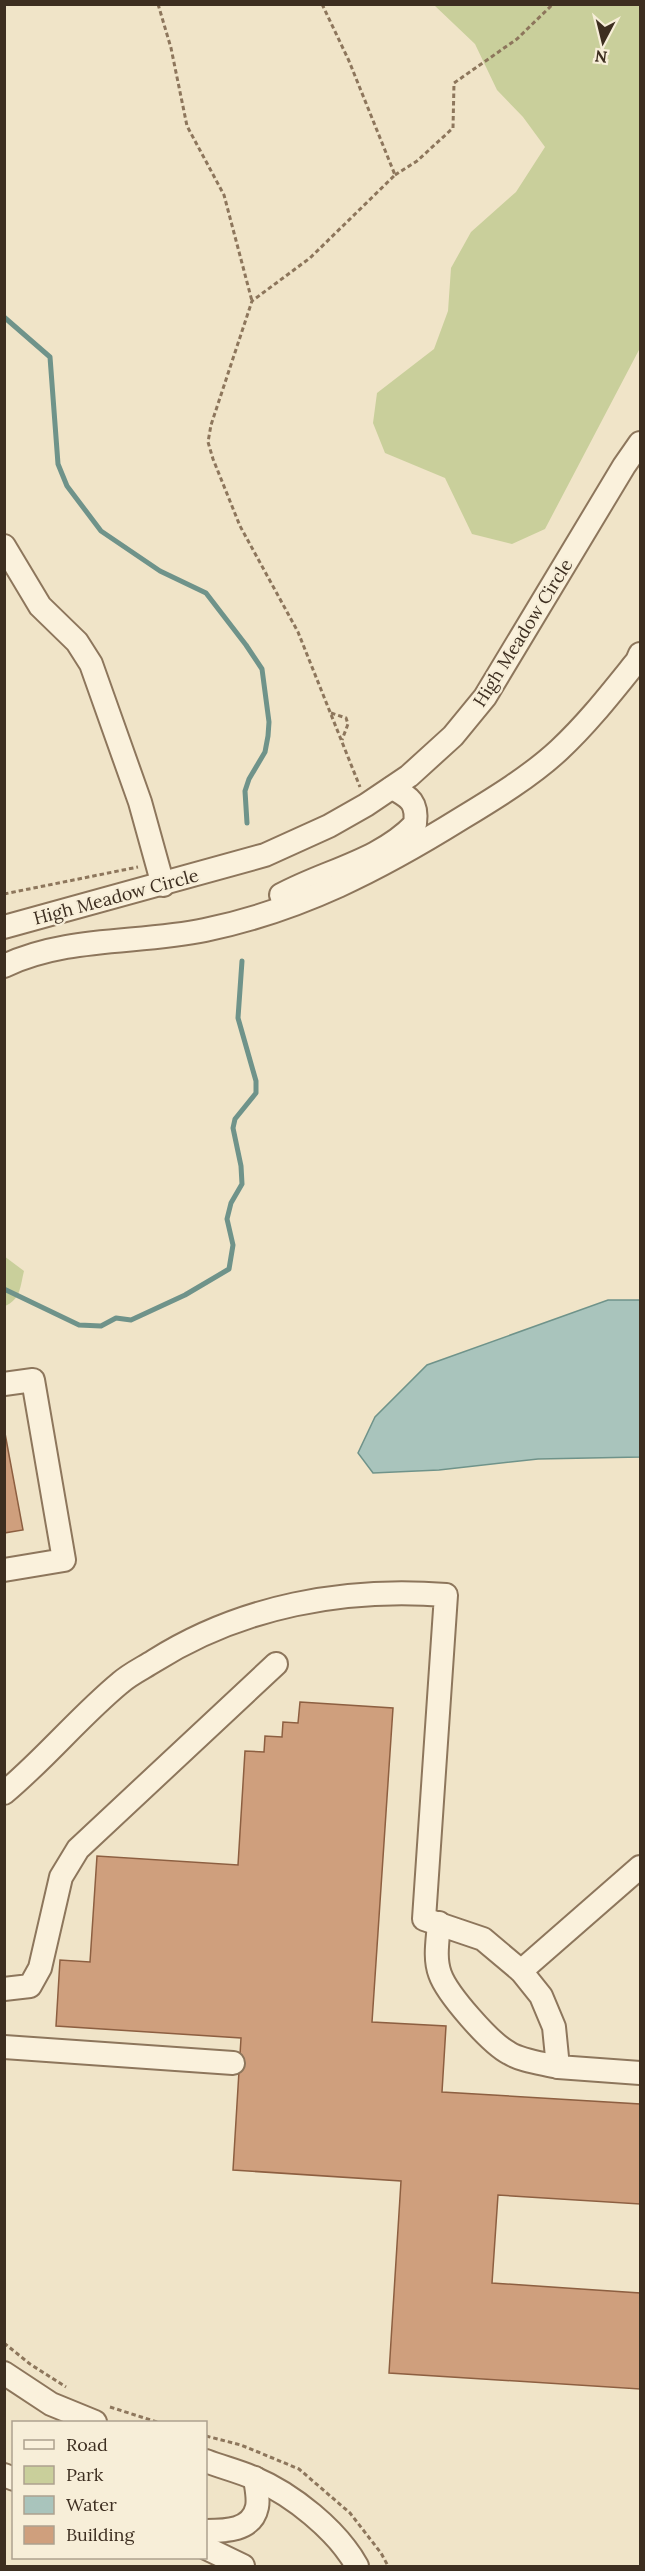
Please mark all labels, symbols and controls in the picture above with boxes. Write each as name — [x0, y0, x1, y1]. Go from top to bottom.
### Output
north arrow — [573, 12, 633, 72]
text: N — [594, 46, 609, 68]
street label: High Meadow Circle — [468, 554, 578, 711]
street label: High Meadow Circle — [31, 863, 201, 930]
legend — [12, 2421, 207, 2559]
text: Road — [66, 2433, 108, 2456]
text: Park — [66, 2463, 104, 2486]
text: Water — [66, 2493, 117, 2516]
text: Building — [66, 2523, 136, 2546]

